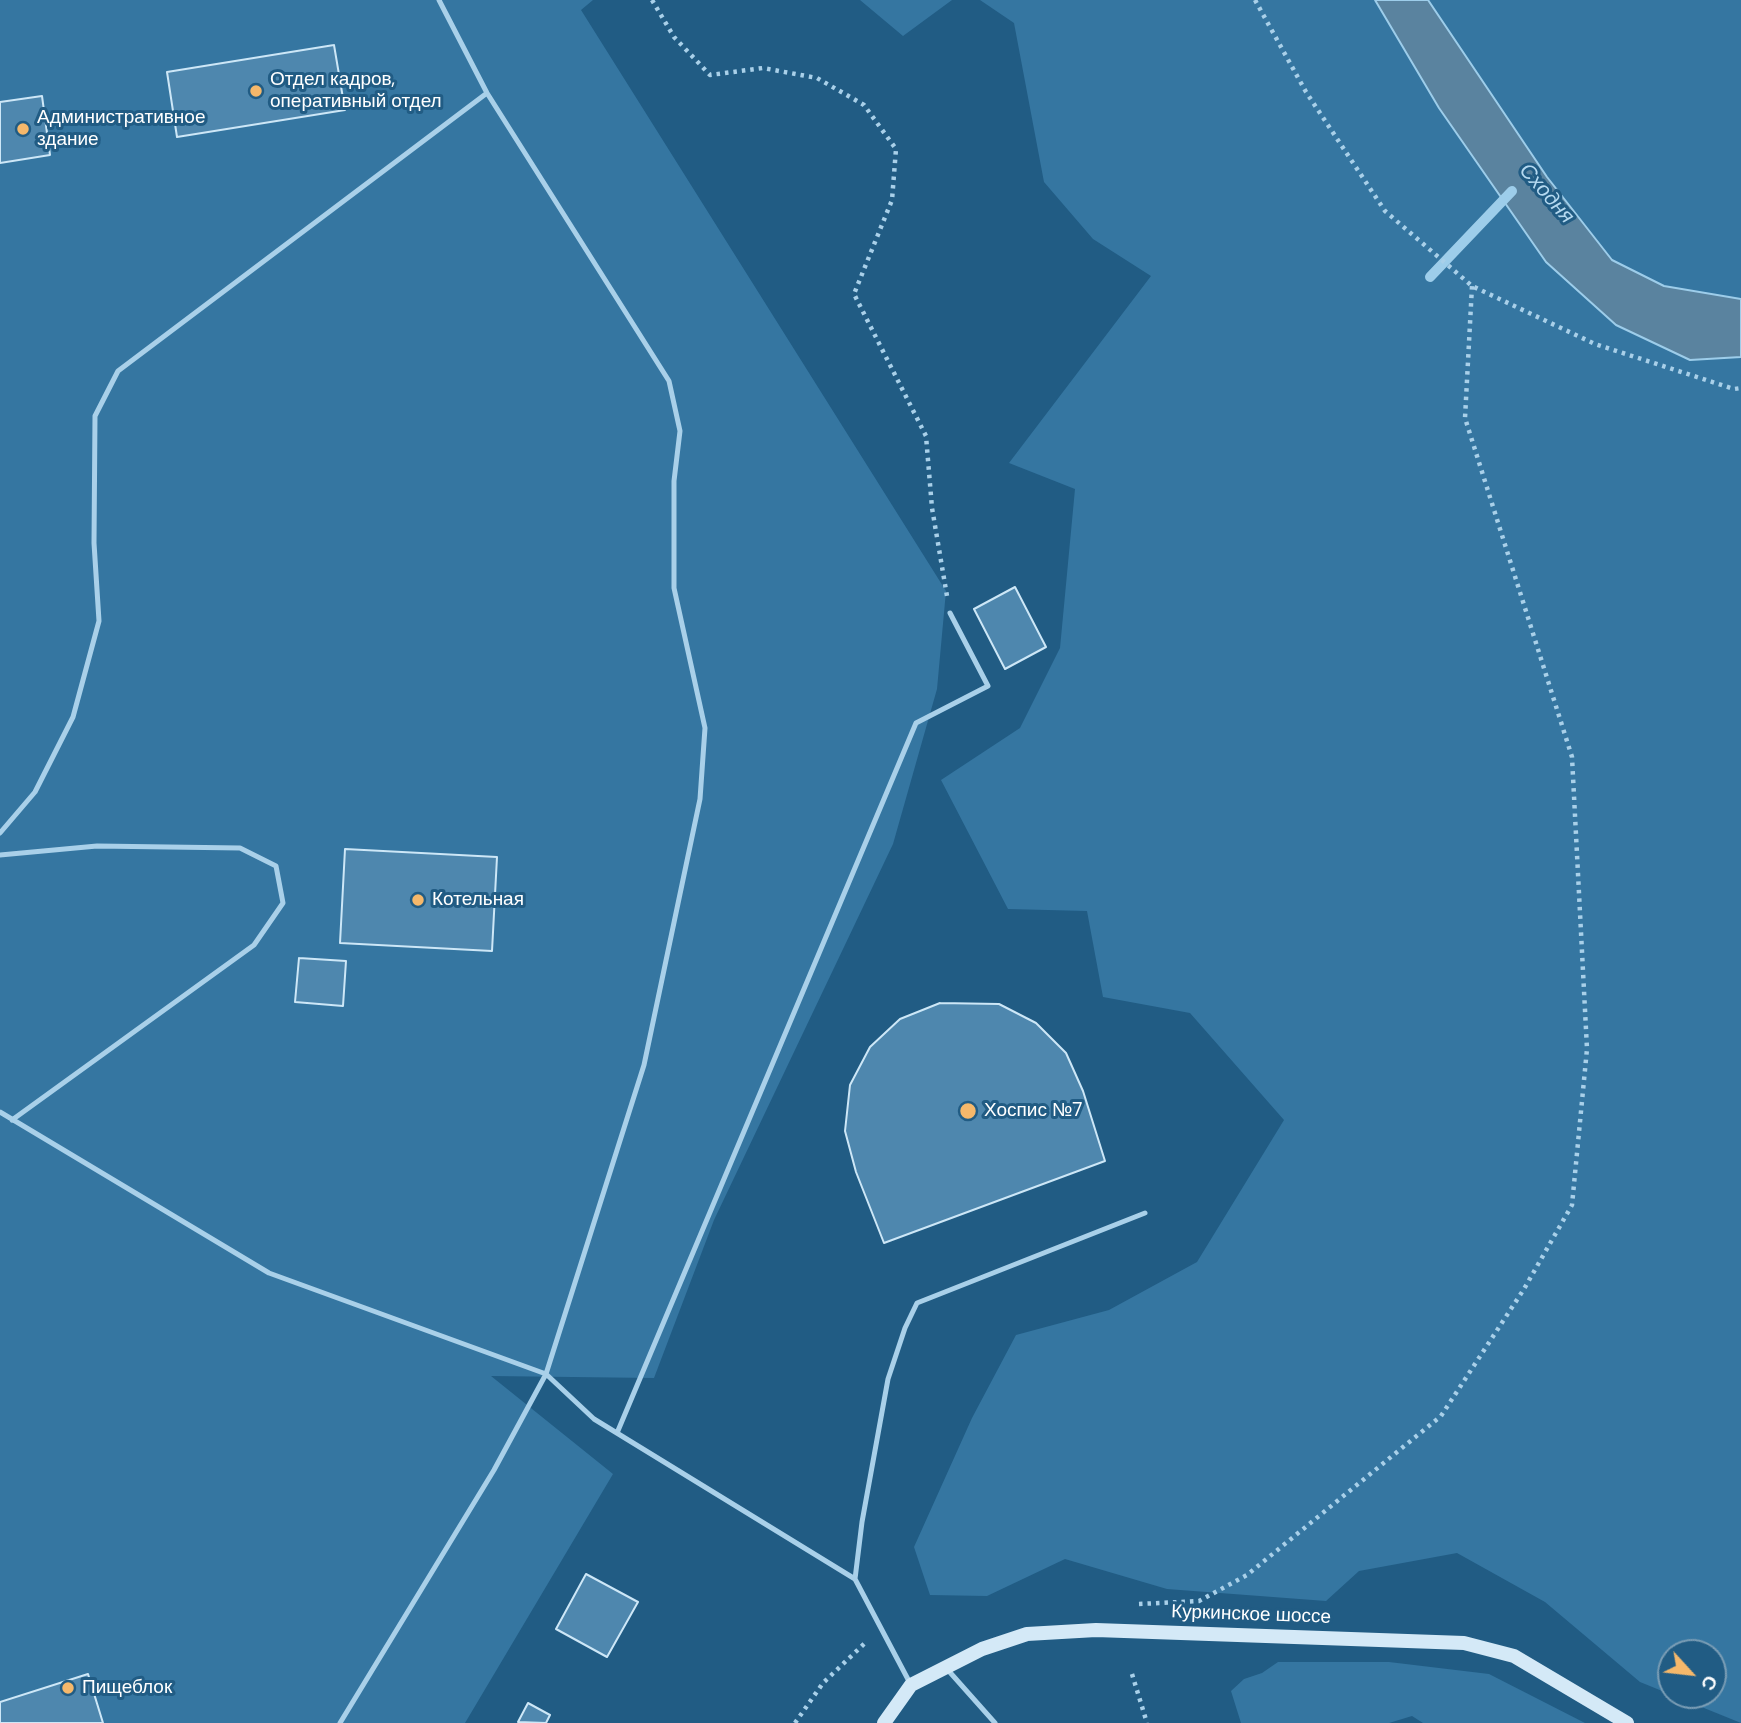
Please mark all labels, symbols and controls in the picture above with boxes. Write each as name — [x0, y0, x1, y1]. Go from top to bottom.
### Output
place label: Отдел кадров, оперативный отдел — [270, 69, 442, 113]
marker: Отдел кадров, оперативный отдел — [248, 83, 264, 99]
place label: Административное здание — [37, 107, 205, 151]
marker: Административное здание — [15, 121, 31, 137]
water label: Сходня — [1513, 159, 1579, 229]
place label: Котельная — [432, 889, 524, 911]
marker: Котельная — [410, 892, 426, 908]
place label: Хоспис №7 — [984, 1100, 1083, 1122]
marker: Хоспис №7 — [958, 1101, 978, 1121]
street label: Куркинское шоссе — [1171, 1601, 1331, 1629]
north arrow — [1657, 1639, 1727, 1709]
text: С — [1695, 1671, 1724, 1695]
place label: Пищеблок — [82, 1677, 172, 1699]
marker: Пищеблок — [60, 1680, 76, 1696]

